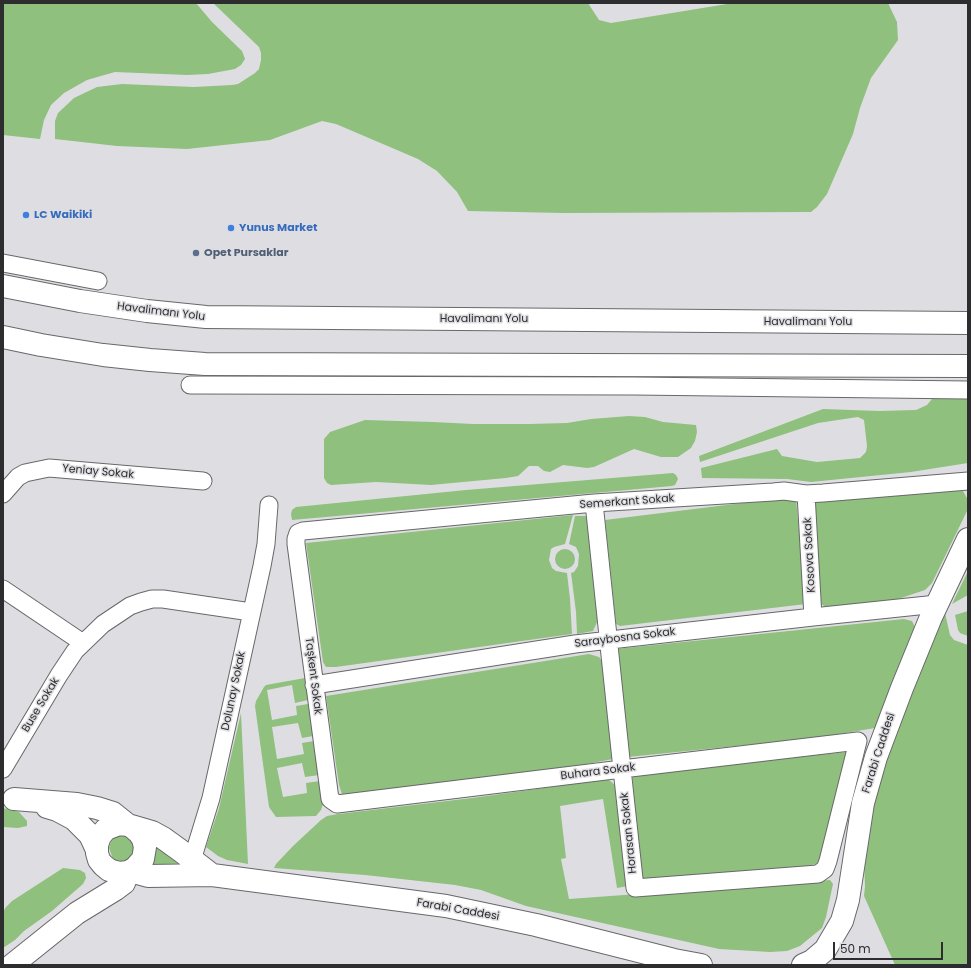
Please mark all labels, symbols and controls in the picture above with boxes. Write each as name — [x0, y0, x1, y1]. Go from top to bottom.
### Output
place label: LC Waikiki — [34, 208, 92, 222]
marker: LC Waikiki — [21, 210, 31, 220]
place label: Yunus Market — [239, 221, 317, 235]
marker: Yunus Market — [226, 223, 236, 233]
place label: Opet Pursaklar — [204, 246, 289, 260]
marker: Opet Pursaklar — [191, 248, 201, 258]
street label: Havalimanı Yolu — [116, 300, 206, 324]
street label: Havalimanı Yolu — [440, 312, 528, 326]
street label: Havalimanı Yolu — [764, 315, 852, 329]
street label: Yeniay Sokak — [62, 462, 134, 482]
street label: Semerkant Sokak — [579, 492, 675, 512]
street label: Kosova Sokak — [801, 517, 819, 593]
street label: Saraybosna Sokak — [574, 625, 676, 651]
street label: Taşkent Sokak — [302, 637, 324, 715]
street label: Dolunay Sokak — [219, 650, 249, 732]
street label: Buse Sokak — [19, 675, 63, 735]
street label: Farabi Caddesi — [860, 711, 898, 795]
street label: Buhara Sokak — [560, 761, 636, 783]
street label: Horasan Sokak — [618, 792, 640, 874]
street label: Farabi Caddesi — [416, 896, 500, 924]
scale bar — [835, 934, 945, 960]
text: 50 m — [840, 940, 871, 957]

